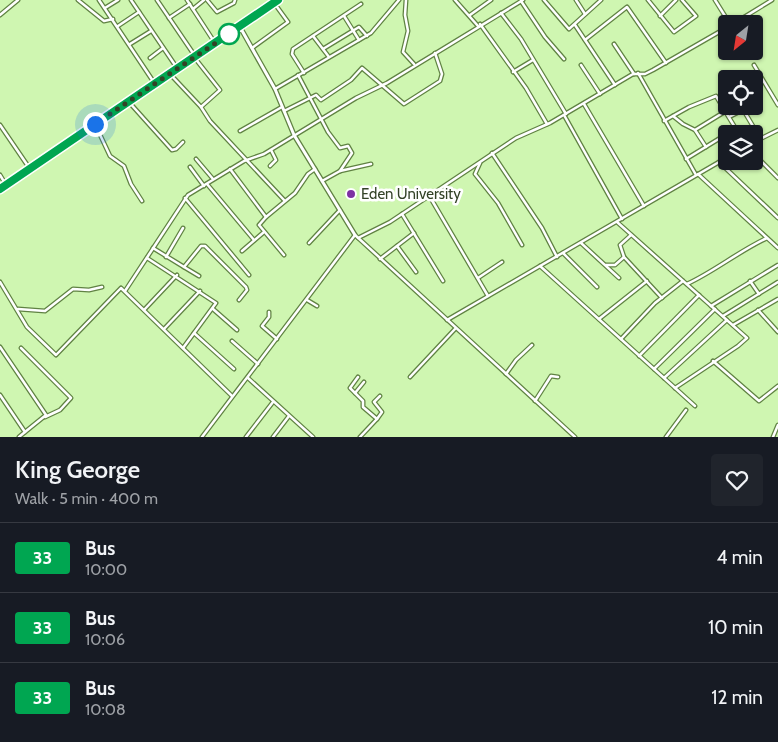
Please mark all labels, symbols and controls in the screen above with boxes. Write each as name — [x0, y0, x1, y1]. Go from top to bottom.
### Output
north arrow — [718, 15, 762, 60]
map controls — [718, 15, 763, 170]
unlabelled marker — [218, 23, 240, 45]
button: locate — [718, 70, 763, 115]
your location — [83, 112, 108, 137]
button: layers — [718, 125, 763, 170]
place label: Eden University — [361, 185, 461, 203]
marker: Eden University — [345, 188, 357, 200]
button: heart — [711, 454, 763, 506]
text: King George — [15, 455, 140, 484]
text: Walk · 5 min · 400 m — [15, 489, 158, 508]
text: Bus — [85, 537, 115, 560]
text: 4 min — [716, 546, 763, 569]
text: 33 — [33, 547, 52, 569]
text: 10:00 — [85, 560, 127, 579]
text: Bus — [85, 607, 115, 630]
text: 10 min — [708, 616, 763, 639]
text: 33 — [33, 617, 52, 639]
text: 10:06 — [85, 630, 125, 649]
text: Bus — [85, 677, 115, 700]
text: 12 min — [711, 686, 763, 709]
text: 33 — [33, 687, 52, 709]
text: 10:08 — [85, 700, 126, 719]

